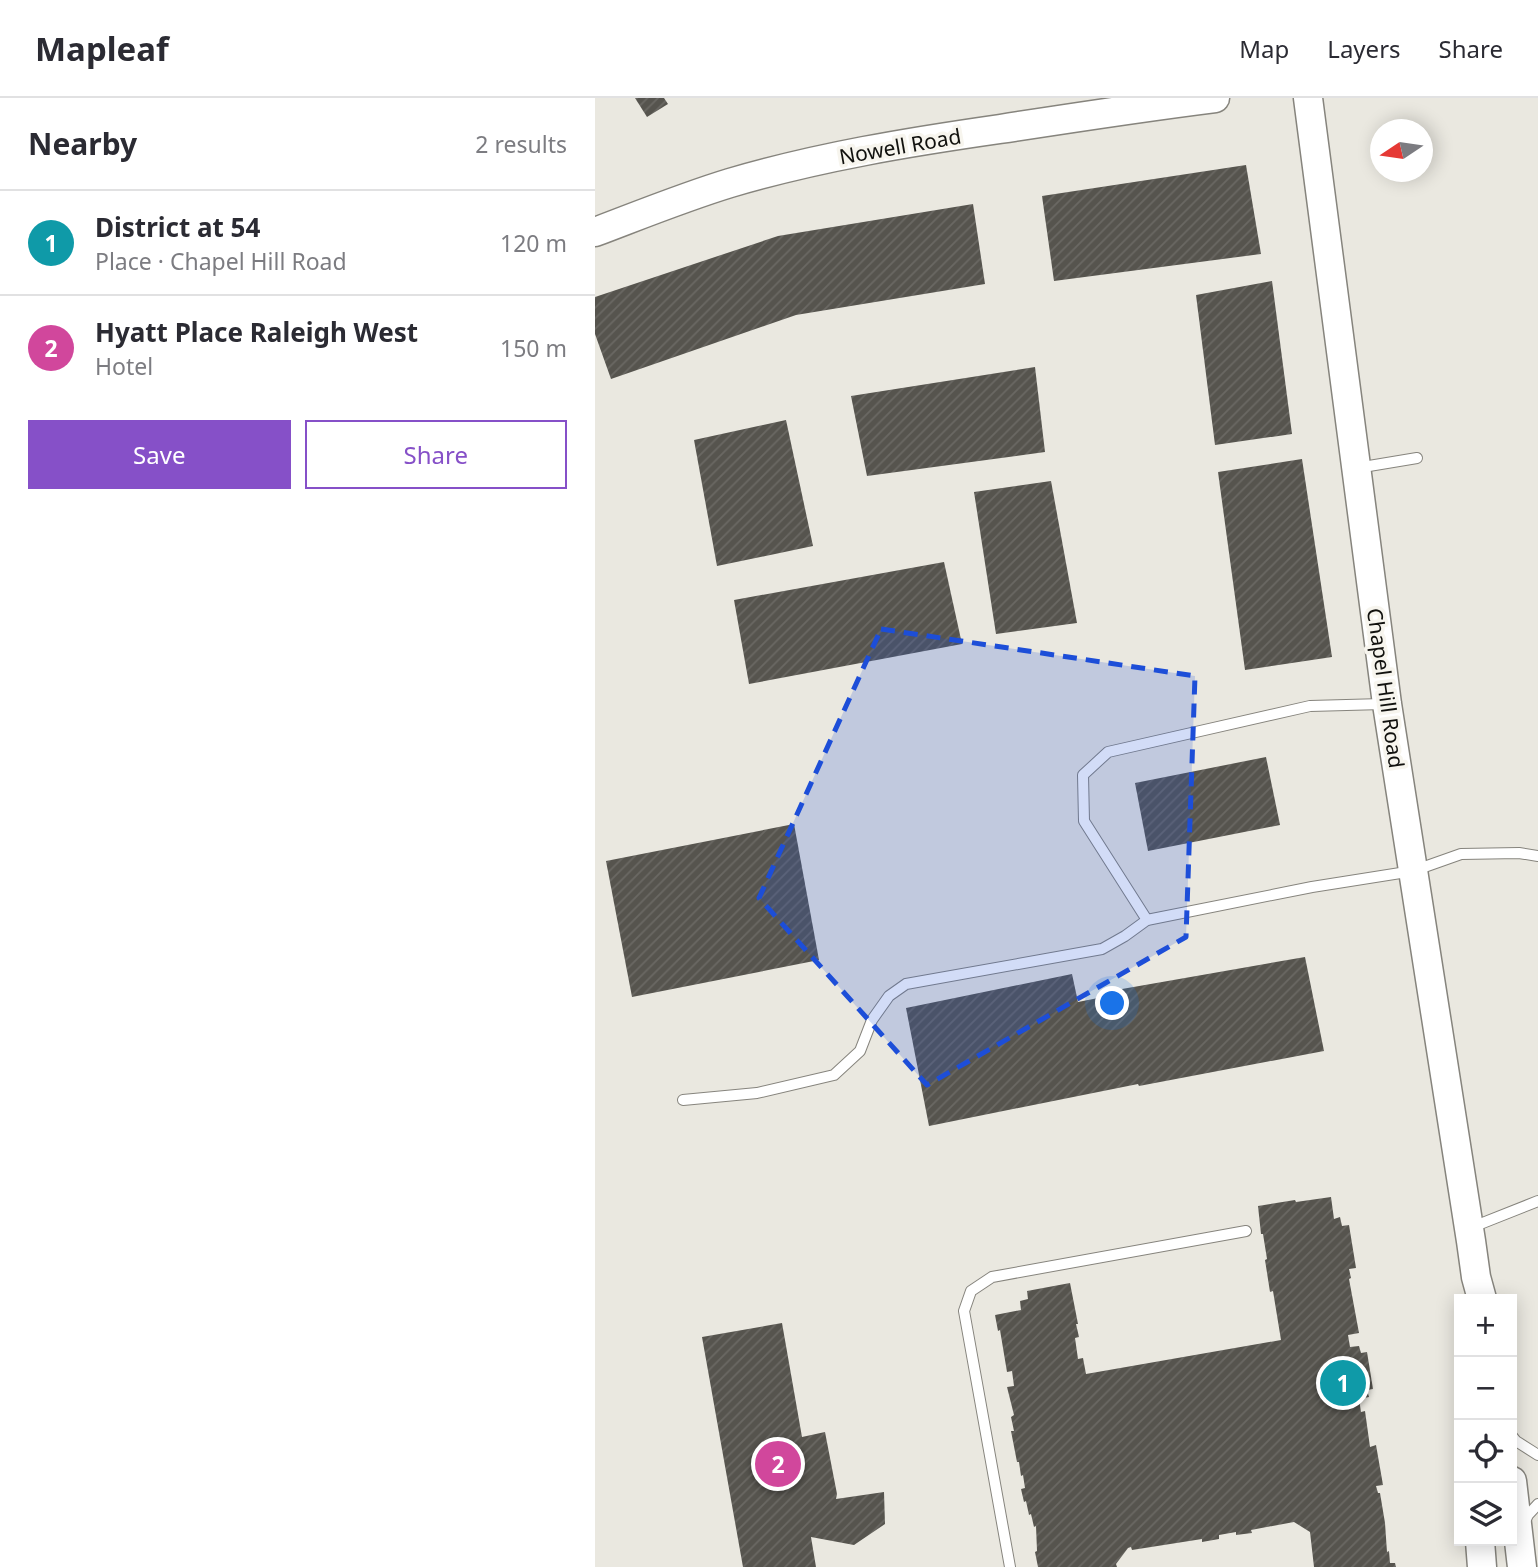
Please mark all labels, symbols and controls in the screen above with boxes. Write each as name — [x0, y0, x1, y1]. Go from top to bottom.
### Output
text: Mapleaf — [35, 26, 169, 71]
text: Map — [1239, 32, 1289, 65]
text: Layers — [1327, 32, 1401, 65]
text: Share — [1439, 32, 1503, 65]
north arrow — [1370, 119, 1433, 182]
street label: Nowell Road — [837, 122, 963, 170]
text: Nearby — [28, 123, 137, 164]
text: 2 results — [475, 128, 567, 160]
text: District at 54 — [95, 209, 260, 245]
text: 1 — [44, 227, 58, 259]
text: 120 m — [500, 227, 567, 259]
text: Place · Chapel Hill Road — [95, 245, 347, 277]
text: Hyatt Place Raleigh West — [95, 314, 418, 350]
text: 2 — [44, 332, 58, 364]
text: 150 m — [500, 332, 567, 364]
text: Hotel — [95, 350, 153, 382]
button: Save — [28, 420, 291, 489]
button: Share — [305, 420, 567, 489]
street label: Chapel Hill Road — [1361, 606, 1411, 770]
your location — [1095, 986, 1129, 1020]
map controls — [1454, 1294, 1517, 1546]
button: + — [1454, 1294, 1517, 1357]
pin: 1 — [1320, 1357, 1366, 1409]
button: − — [1454, 1357, 1517, 1420]
button: locate — [1454, 1420, 1517, 1483]
pin: 2 — [755, 1438, 801, 1490]
button: layers — [1454, 1483, 1517, 1546]

